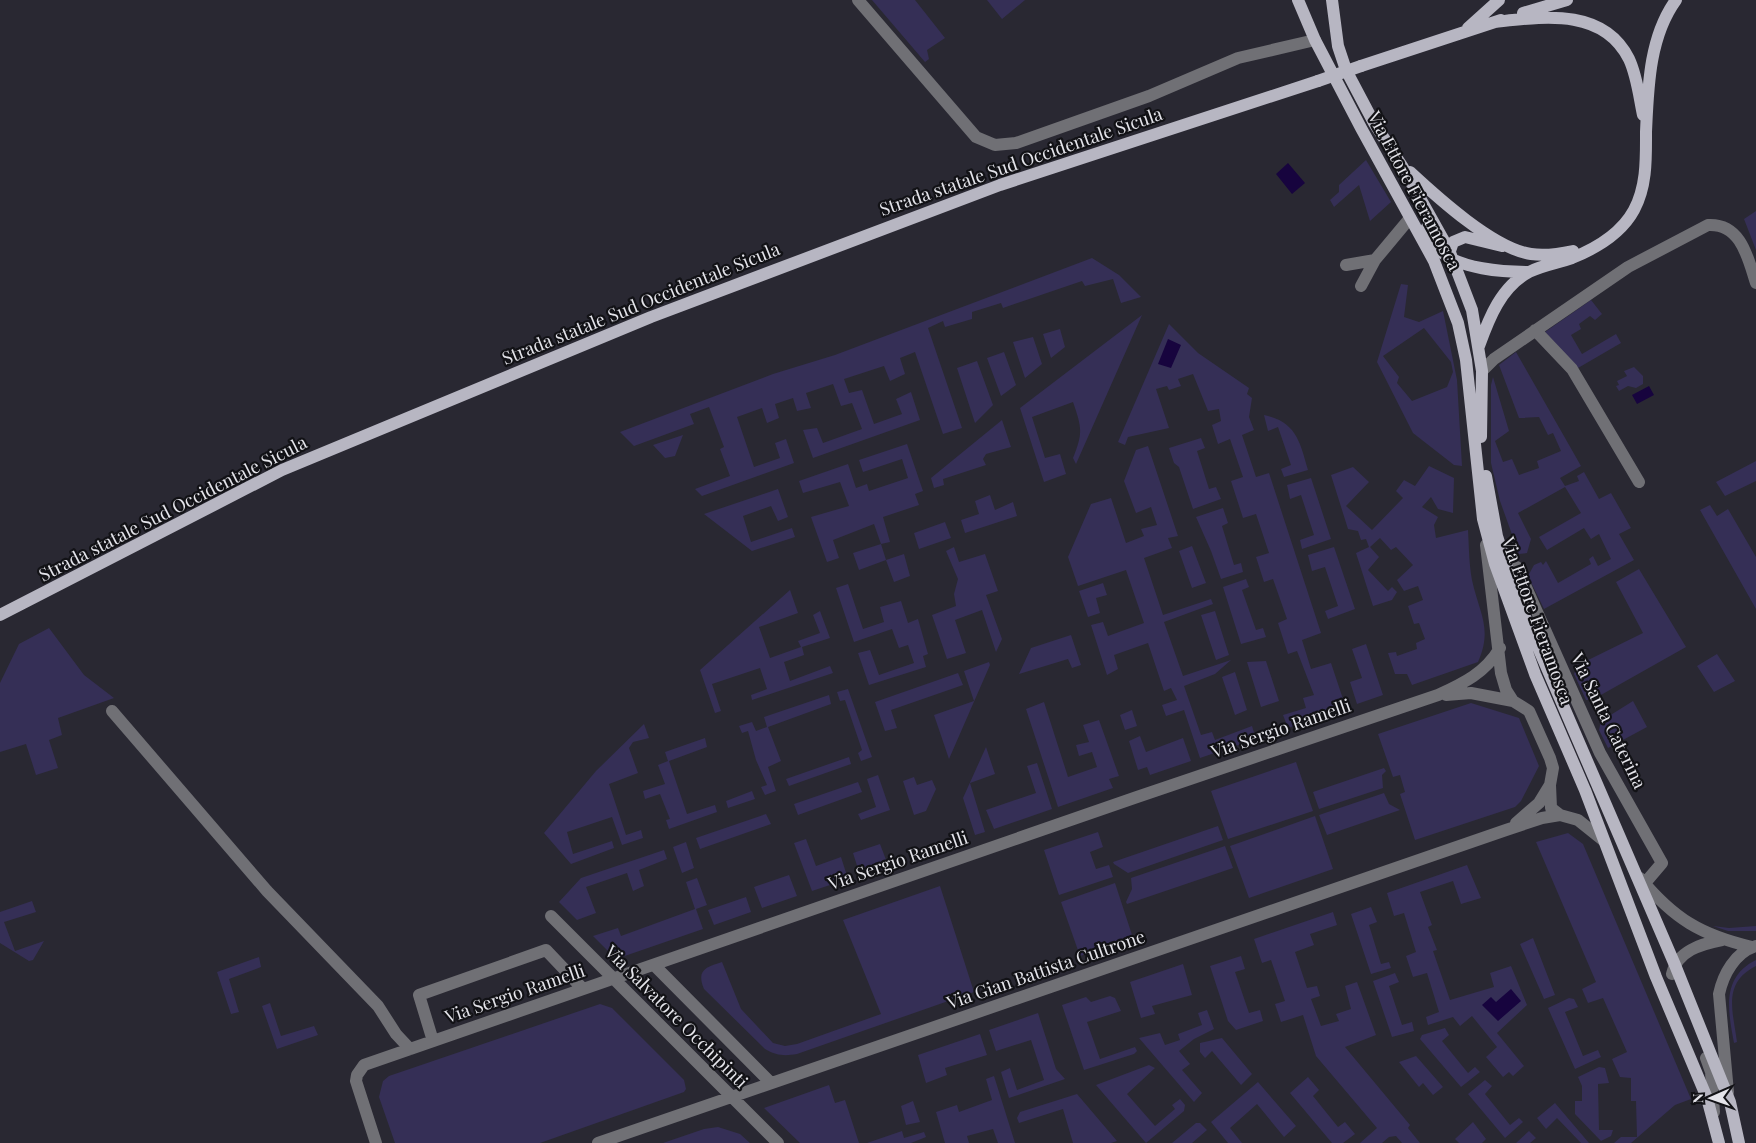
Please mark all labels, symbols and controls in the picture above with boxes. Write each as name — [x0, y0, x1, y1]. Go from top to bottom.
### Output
street label: Strada statale Sud Occidentale Sicula — [876, 101, 1165, 221]
street label: Via Ettore Fieramosca — [1362, 106, 1467, 274]
street label: Strada statale Sud Occidentale Sicula — [498, 236, 783, 370]
street label: Strada statale Sud Occidentale Sicula — [34, 430, 311, 586]
street label: Via Ettore Fieramosca — [1496, 533, 1579, 708]
street label: Via Santa Caterina — [1565, 648, 1652, 792]
street label: Via Sergio Ramelli — [1207, 693, 1354, 764]
street label: Via Sergio Ramelli — [824, 825, 971, 896]
street label: Via Gian Battista Cultrone — [942, 924, 1148, 1015]
street label: Via Salvatore Occhipinti — [599, 939, 753, 1093]
street label: Via Sergio Ramelli — [441, 958, 588, 1029]
north arrow — [1686, 1073, 1736, 1123]
text: N — [1688, 1093, 1707, 1104]

